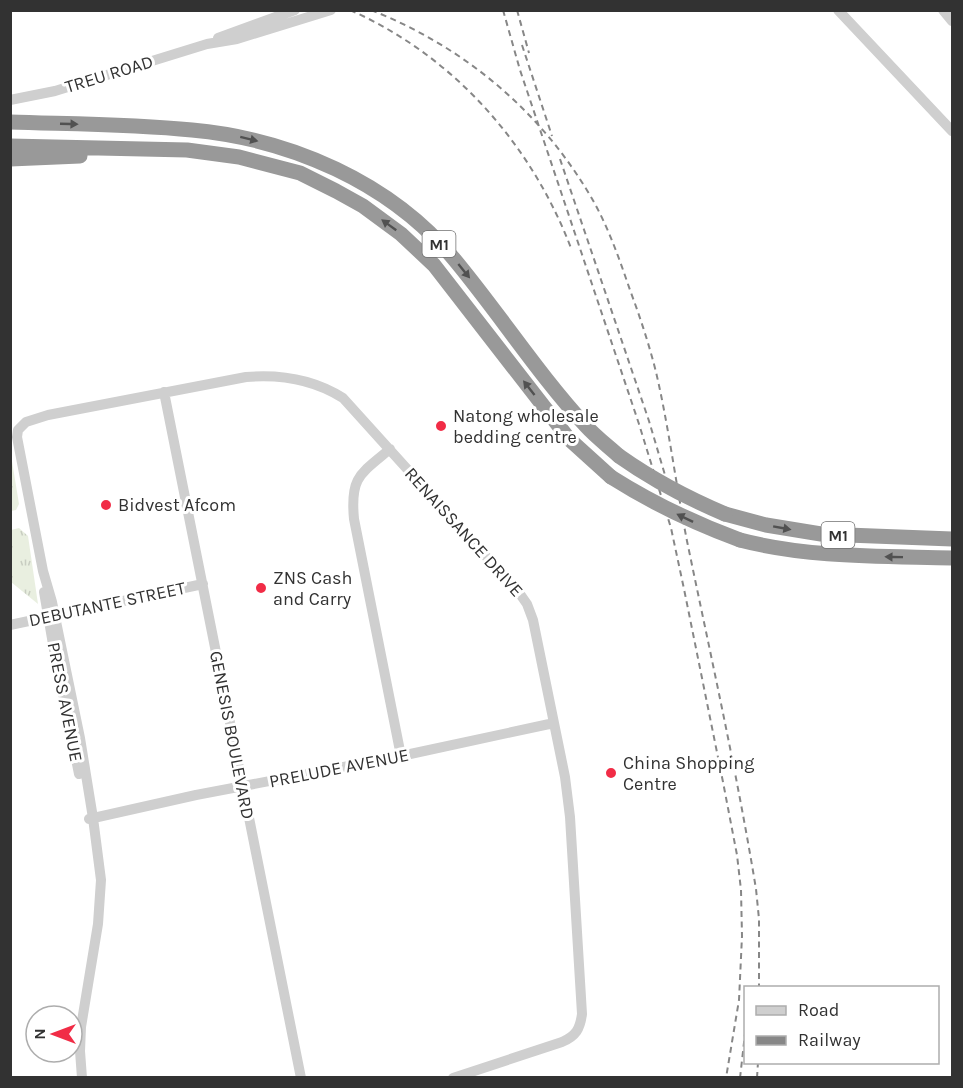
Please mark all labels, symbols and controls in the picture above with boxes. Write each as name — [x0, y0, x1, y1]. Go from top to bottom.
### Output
street label: TREU ROAD — [62, 50, 156, 98]
one-way arrow — [59, 120, 78, 129]
one-way arrow — [239, 135, 258, 145]
one-way arrow — [381, 219, 397, 231]
road number: M1 — [422, 231, 456, 257]
one-way arrow — [458, 263, 471, 279]
one-way arrow — [523, 380, 536, 396]
place label: Natong wholesale bedding centre — [453, 405, 599, 448]
marker: Natong wholesale bedding centre — [434, 419, 448, 433]
street label: RENAISSANCE DRIVE — [400, 463, 528, 601]
place label: Bidvest Afcom — [118, 494, 236, 516]
marker: Bidvest Afcom — [99, 498, 113, 512]
one-way arrow — [677, 514, 694, 523]
road number: M1 — [822, 522, 854, 548]
one-way arrow — [773, 523, 792, 532]
one-way arrow — [885, 552, 904, 561]
place label: ZNS Cash and Carry — [273, 567, 352, 610]
street label: DEBUTANTE STREET — [27, 577, 187, 631]
marker: ZNS Cash and Carry — [254, 581, 268, 595]
street label: PRESS AVENUE — [43, 640, 87, 764]
street label: GENESIS BOULEVARD — [205, 649, 259, 821]
street label: PRELUDE AVENUE — [267, 744, 411, 792]
place label: China Shopping Centre — [623, 752, 754, 795]
marker: China Shopping Centre — [604, 766, 618, 780]
legend — [744, 986, 939, 1064]
text: Road — [798, 999, 839, 1021]
north arrow — [24, 1004, 84, 1064]
text: N — [30, 1028, 49, 1040]
text: Railway — [798, 1029, 861, 1051]

